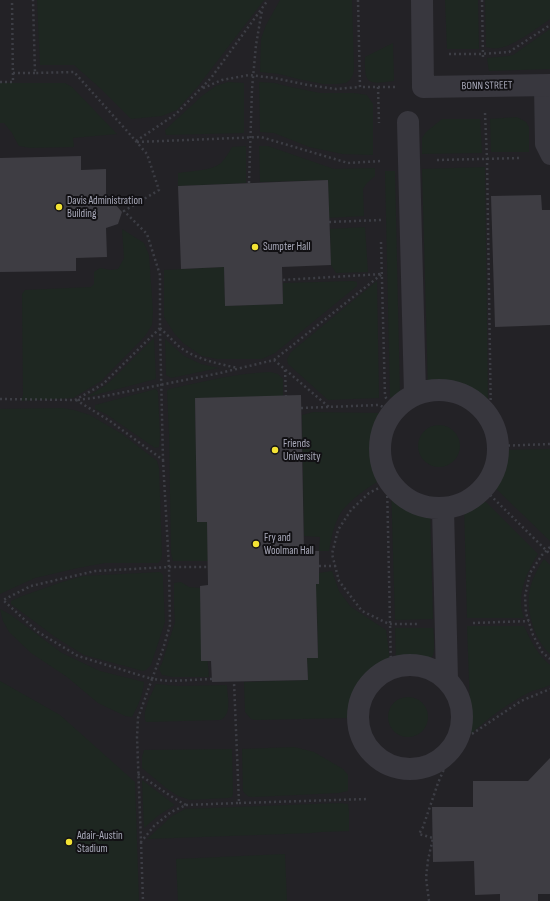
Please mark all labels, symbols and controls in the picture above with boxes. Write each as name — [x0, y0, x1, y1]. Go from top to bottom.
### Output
street label: BONN STREET — [461, 79, 513, 93]
place label: Davis Administration Building — [67, 194, 143, 220]
marker: Davis Administration Building — [54, 202, 64, 212]
place label: Sumpter Hall — [263, 240, 310, 254]
marker: Sumpter Hall — [250, 242, 260, 252]
place label: Friends University — [283, 437, 320, 463]
marker: Friends University — [270, 445, 280, 455]
place label: Fry and Woolman Hall — [264, 531, 314, 557]
marker: Fry and Woolman Hall — [251, 539, 261, 549]
place label: Adair-Austin Stadium — [77, 829, 123, 855]
marker: Adair-Austin Stadium — [64, 837, 74, 847]

